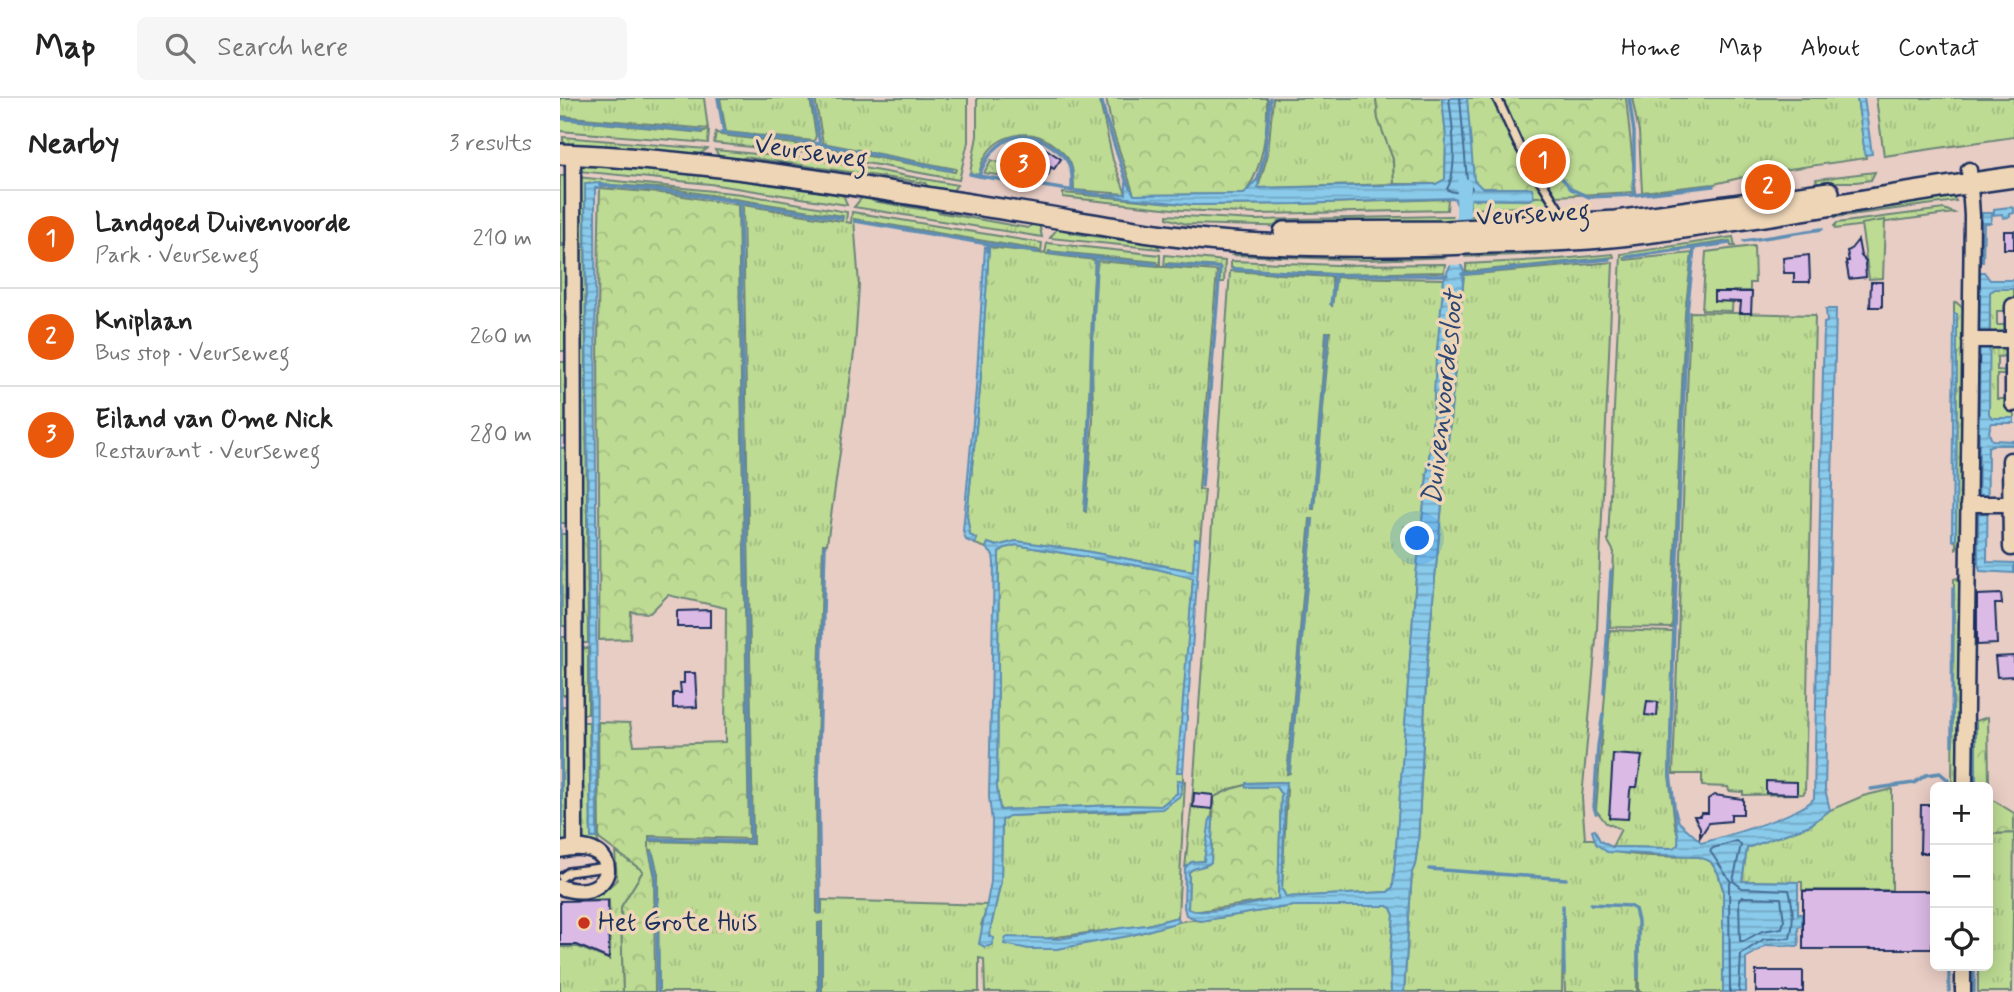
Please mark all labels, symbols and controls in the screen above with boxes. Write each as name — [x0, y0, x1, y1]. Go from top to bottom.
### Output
search box — [137, 17, 627, 80]
text: Map — [35, 26, 95, 70]
icon: search — [161, 29, 199, 67]
text: Search here — [217, 31, 348, 65]
text: Home — [1621, 33, 1681, 64]
text: Map — [1719, 33, 1763, 64]
text: About — [1801, 33, 1860, 64]
text: Contact — [1898, 33, 1979, 64]
text: Nearby — [28, 124, 119, 163]
street label: Veurseweg — [752, 128, 870, 181]
text: 3 results — [449, 129, 532, 159]
pin: 1 — [1520, 135, 1566, 187]
pin: 3 — [1000, 139, 1046, 191]
pin: 2 — [1745, 161, 1791, 213]
street label: Veurseweg — [1475, 195, 1591, 238]
text: Landgoed Duivenvoorde — [95, 207, 350, 241]
text: 1 — [46, 224, 56, 254]
text: 210 m — [472, 224, 532, 254]
text: Park · Veurseweg — [95, 241, 259, 271]
water label: Duivenvoordesloot — [1414, 286, 1474, 507]
text: Kniplaan — [95, 305, 193, 339]
text: 2 — [45, 322, 57, 352]
text: 260 m — [470, 322, 532, 352]
text: Bus stop · Veurseweg — [95, 339, 290, 369]
text: Eiland van Ome Nick — [95, 403, 333, 437]
text: 3 — [46, 420, 56, 450]
text: 280 m — [470, 420, 532, 450]
text: Restaurant · Veurseweg — [95, 437, 321, 467]
your location — [1400, 521, 1434, 555]
map controls — [1930, 782, 1993, 971]
button: + — [1930, 782, 1993, 845]
button: − — [1930, 845, 1993, 908]
place label: Het Grote Huis — [598, 906, 757, 940]
button: locate — [1930, 908, 1993, 971]
marker: Het Grote Huis — [576, 915, 592, 931]

